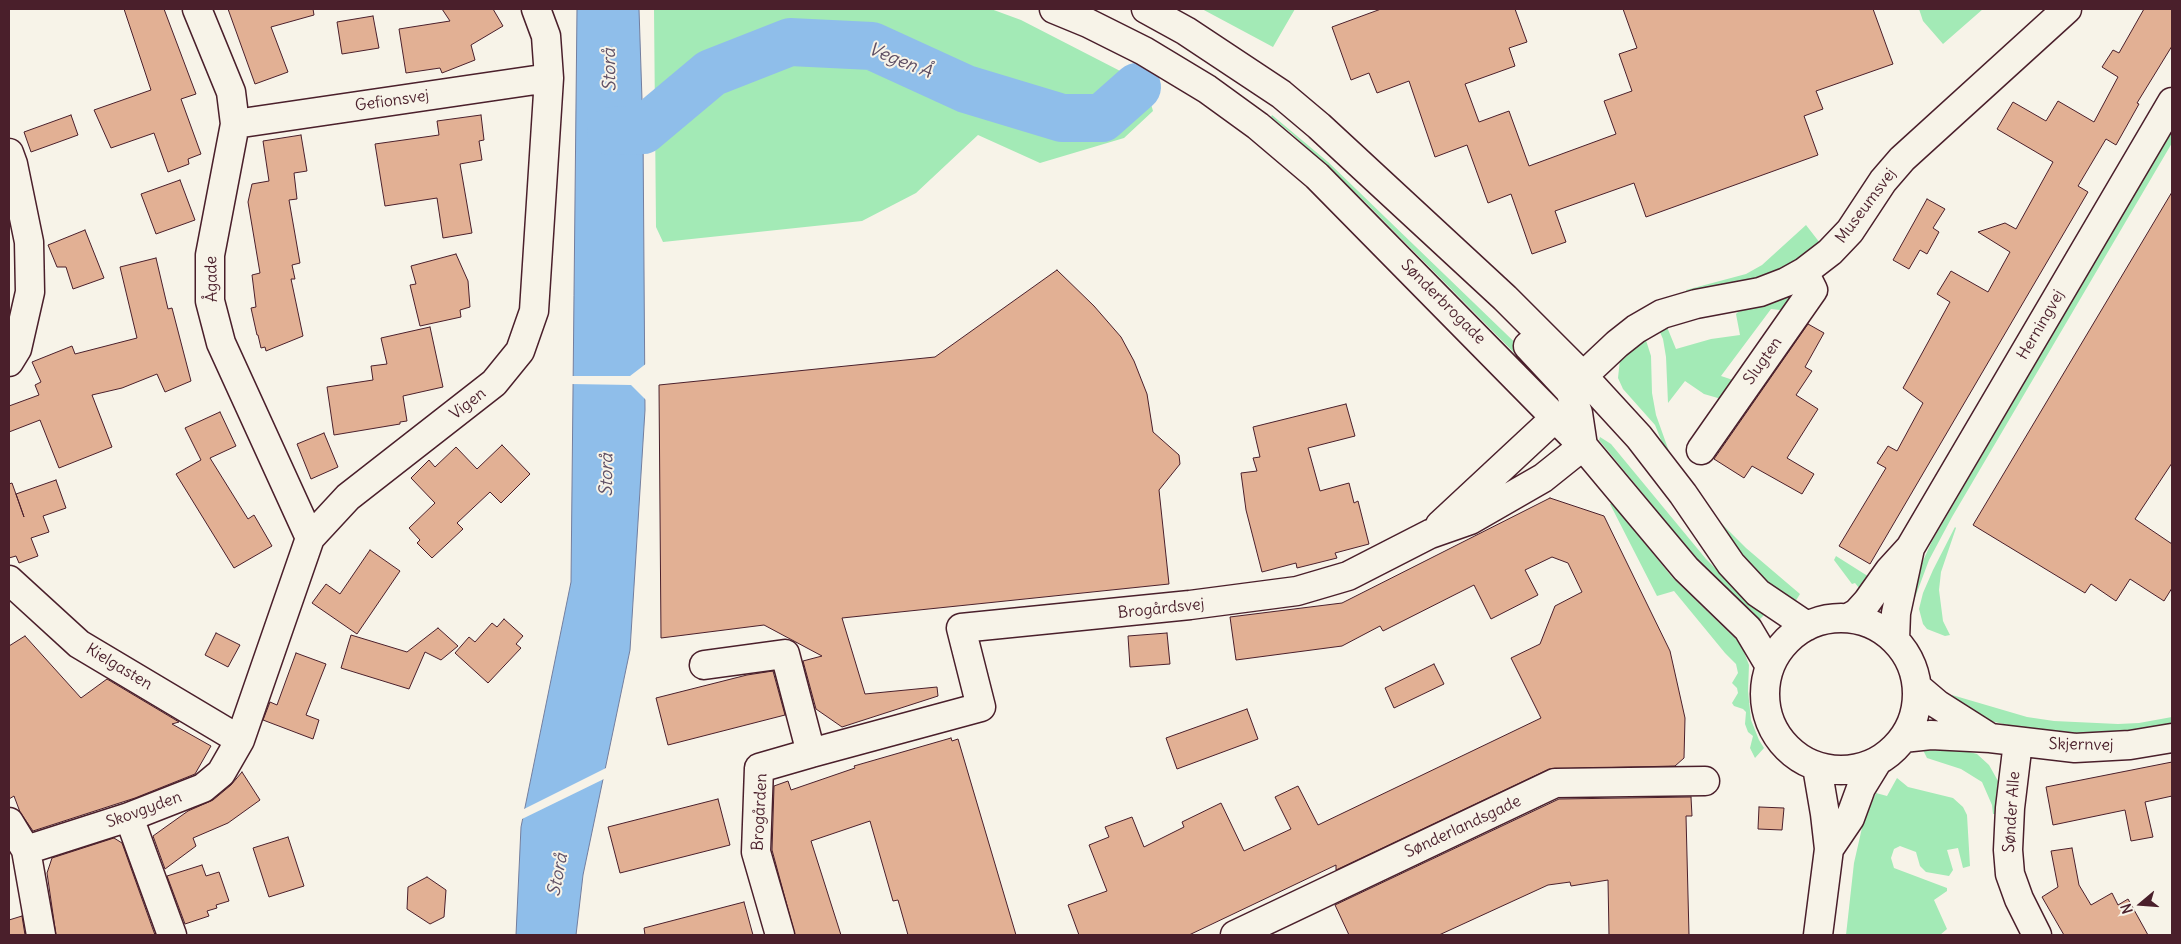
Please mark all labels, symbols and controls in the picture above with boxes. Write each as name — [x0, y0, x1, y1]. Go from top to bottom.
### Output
water label: Vegen Å — [865, 39, 935, 83]
water label: Storå — [599, 48, 621, 92]
street label: Gefionsvej — [354, 86, 430, 116]
street label: Museumsvej — [1832, 165, 1900, 247]
street label: Ågade — [202, 256, 222, 302]
street label: Sønderbrogade — [1397, 256, 1489, 348]
street label: Herningvej — [2013, 287, 2069, 363]
street label: Slugten — [1740, 333, 1786, 389]
street label: Vigen — [446, 384, 490, 424]
water label: Storå — [596, 453, 618, 497]
street label: Brogårdsvej — [1117, 595, 1205, 623]
street label: Kielgasten — [82, 640, 156, 694]
street label: Skjernvej — [2048, 735, 2114, 755]
street label: Sønder Alle — [2000, 771, 2024, 853]
street label: Brogården — [748, 773, 772, 851]
street label: Skovgyden — [104, 787, 184, 833]
street label: Sønderlandsgade — [1402, 792, 1524, 862]
water label: Storå — [543, 852, 573, 898]
north arrow — [2116, 879, 2166, 929]
text: N — [2117, 901, 2137, 916]

